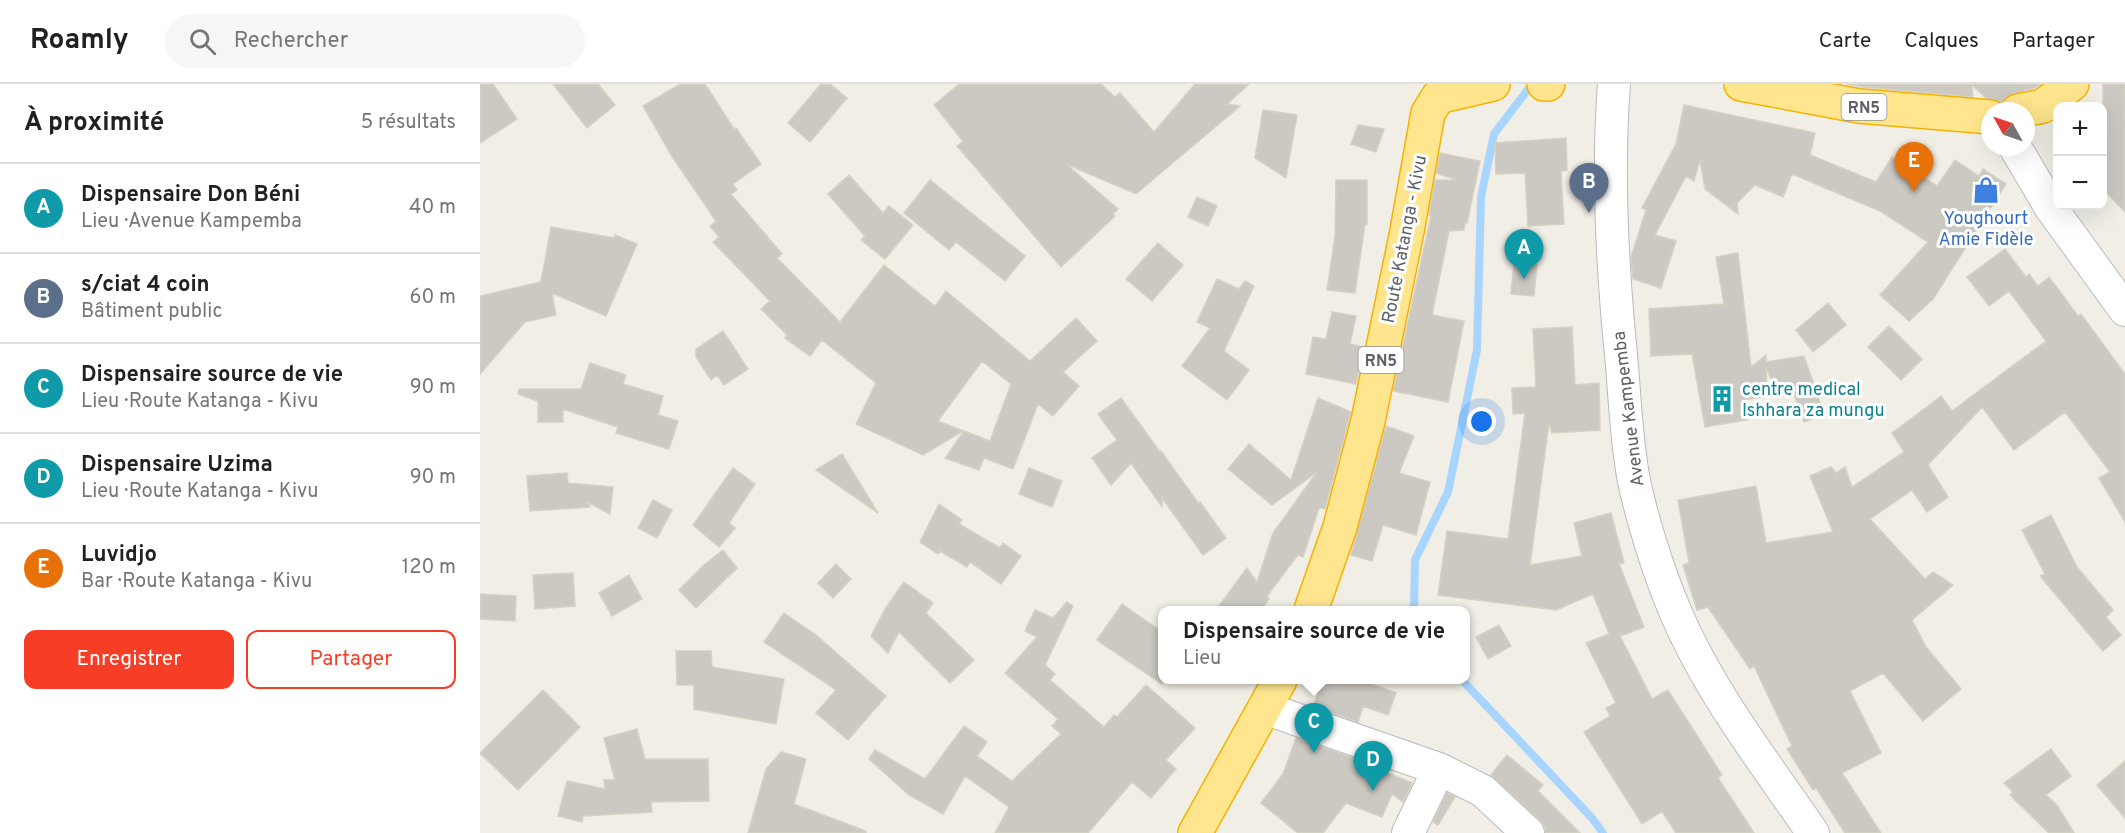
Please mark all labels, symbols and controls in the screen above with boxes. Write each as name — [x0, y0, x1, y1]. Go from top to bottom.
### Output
search box — [165, 14, 585, 68]
text: Roamly — [30, 23, 129, 59]
icon: search — [186, 25, 219, 58]
text: Rechercher — [234, 28, 348, 55]
text: Carte — [1819, 28, 1871, 55]
text: Calques — [1904, 28, 1979, 55]
text: Partager — [2012, 28, 2095, 55]
road number: RN5 — [1842, 94, 1886, 120]
north arrow — [1981, 102, 2035, 156]
map controls — [2053, 102, 2107, 210]
button: + — [2053, 102, 2107, 156]
text: À proximité — [24, 107, 164, 140]
text: 5 résultats — [361, 110, 456, 136]
pin: E — [1894, 142, 1934, 192]
street label: Route Katanga - Kivu — [1378, 153, 1433, 325]
button: − — [2053, 156, 2107, 210]
pin: B — [1570, 164, 1608, 213]
shop icon: Youghourt Amie Fidèle — [1971, 175, 2001, 205]
text: Dispensaire Don Béni — [81, 182, 300, 209]
text: A — [36, 195, 51, 221]
text: 40 m — [409, 195, 456, 221]
place label: Youghourt Amie Fidèle — [1939, 208, 2033, 252]
text: Lieu · Avenue Kampemba — [81, 209, 302, 235]
pin: A — [1504, 230, 1544, 279]
text: s/ciat 4 coin — [81, 272, 210, 299]
text: B — [37, 285, 50, 311]
text: 60 m — [410, 285, 456, 311]
text: Bâtiment public — [81, 299, 222, 325]
street label: Avenue Kampemba — [1609, 330, 1650, 488]
road number: RN5 — [1358, 347, 1404, 373]
text: Dispensaire source de vie — [81, 362, 343, 389]
text: C — [37, 375, 50, 401]
text: 90 m — [410, 375, 456, 401]
place label: centre medical Ishhara za mungu — [1742, 379, 1885, 423]
building icon: centre medical Ishhara za mungu — [1707, 384, 1737, 414]
text: Lieu · Route Katanga - Kivu — [81, 389, 319, 415]
your location — [1467, 407, 1496, 436]
text: Dispensaire Uzima — [81, 452, 273, 479]
text: D — [36, 465, 51, 491]
text: 90 m — [410, 465, 456, 491]
text: Lieu · Route Katanga - Kivu — [81, 479, 319, 505]
text: Luvidjo — [81, 542, 157, 569]
text: E — [37, 555, 50, 581]
text: 120 m — [402, 555, 456, 581]
text: Bar · Route Katanga - Kivu — [81, 569, 312, 595]
popup — [1158, 606, 1470, 684]
text: Dispensaire source de vie — [1183, 619, 1445, 646]
button: Enregistrer — [24, 630, 234, 689]
button: Partager — [246, 630, 456, 689]
text: Lieu — [1183, 646, 1221, 672]
pin: C — [1294, 704, 1334, 753]
pin: D — [1354, 742, 1392, 791]

